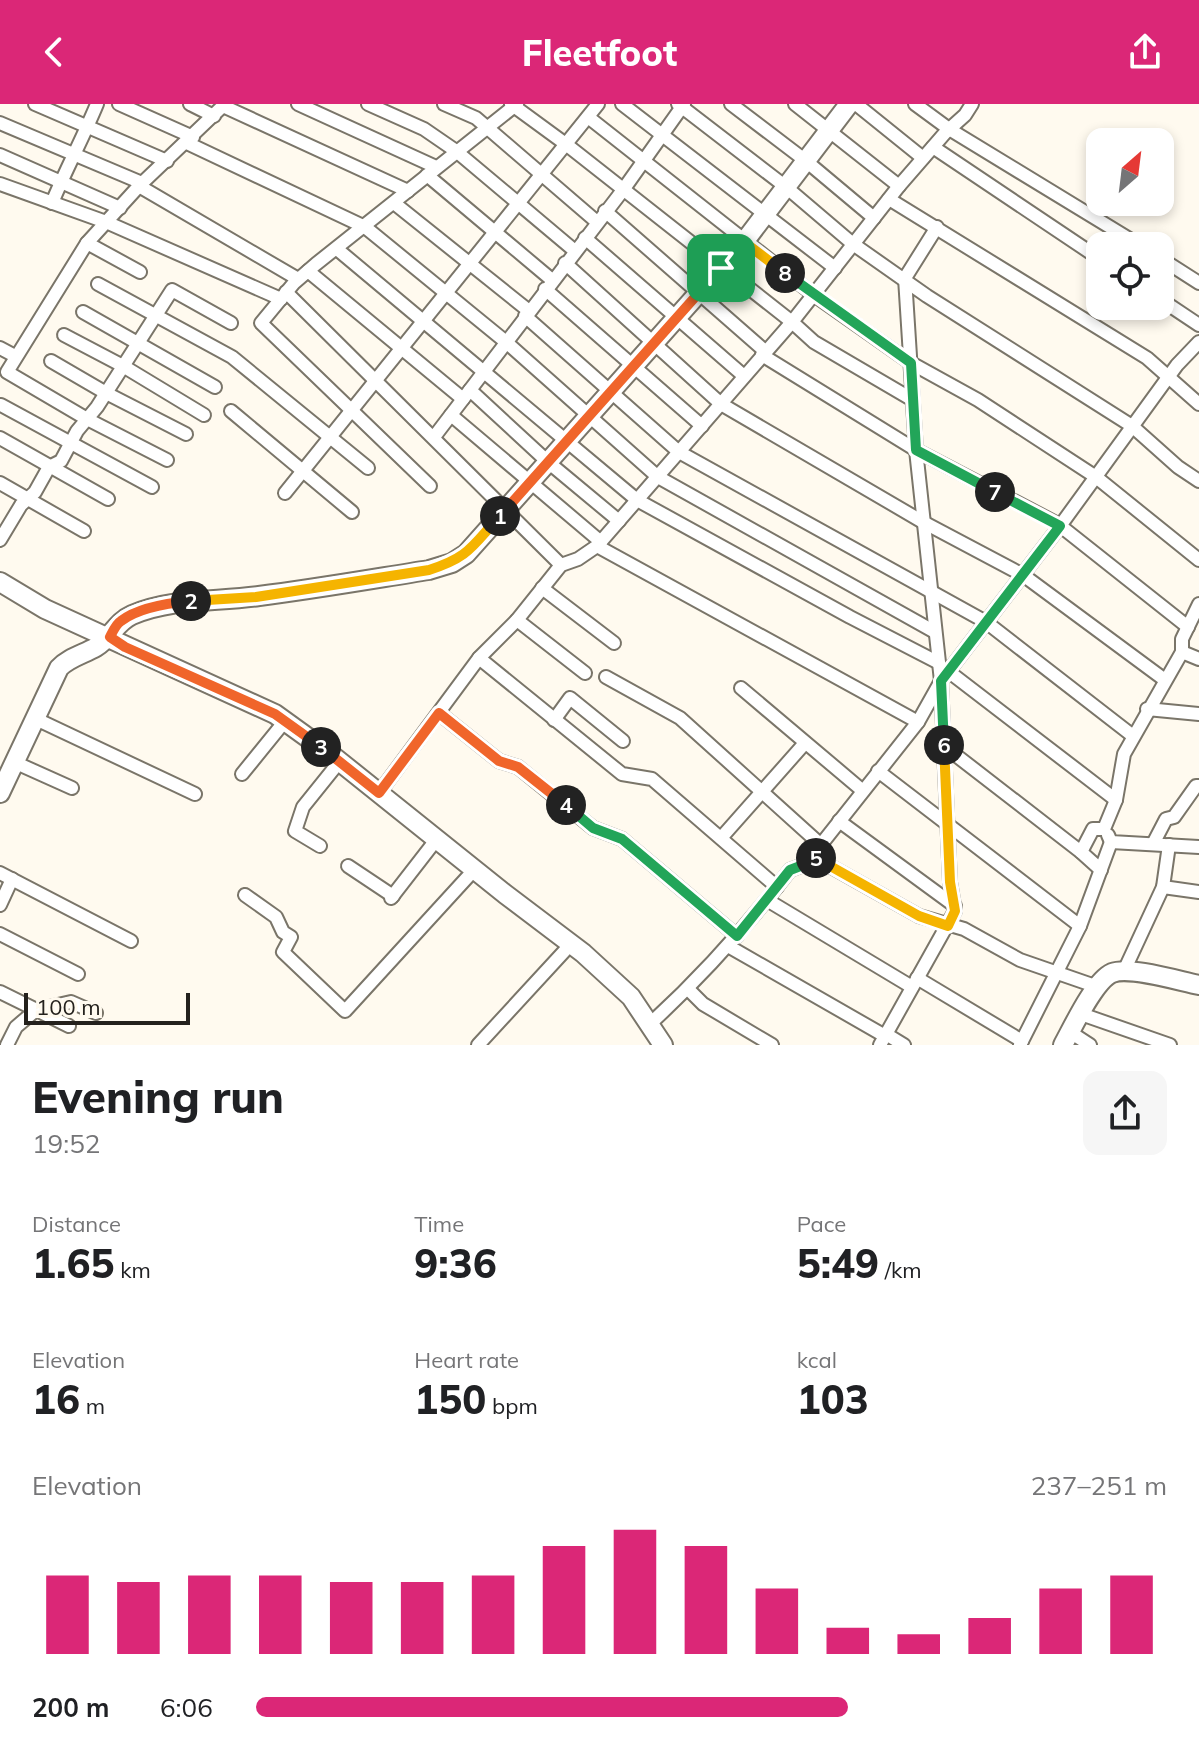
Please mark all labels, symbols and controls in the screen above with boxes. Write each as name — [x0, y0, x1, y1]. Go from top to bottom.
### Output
icon: back — [32, 30, 76, 74]
text: Fleetfoot — [522, 30, 677, 75]
icon: share — [1123, 30, 1167, 74]
north arrow — [1086, 128, 1174, 216]
map controls — [1086, 128, 1174, 320]
button: locate — [1086, 232, 1174, 320]
pin — [687, 234, 755, 302]
icon: arrive — [699, 246, 743, 290]
pin: 8 — [765, 253, 805, 293]
text: 8 — [778, 259, 792, 287]
pin: 7 — [975, 472, 1015, 512]
text: 7 — [988, 478, 1002, 506]
pin: 1 — [480, 496, 520, 536]
text: 1 — [493, 502, 507, 530]
pin: 2 — [171, 581, 211, 621]
text: 2 — [184, 587, 198, 615]
pin: 6 — [924, 725, 964, 765]
pin: 3 — [301, 727, 341, 767]
text: 6 — [937, 731, 951, 759]
text: 3 — [314, 733, 328, 761]
pin: 4 — [546, 785, 586, 825]
text: 4 — [559, 791, 573, 819]
pin: 5 — [796, 838, 836, 878]
text: 5 — [809, 844, 823, 872]
scale bar — [24, 989, 190, 1025]
text: 100 m — [36, 993, 101, 1021]
text: Evening run — [32, 1069, 284, 1124]
button: share — [1083, 1071, 1167, 1155]
text: 19:52 — [32, 1127, 100, 1160]
text: Distance — [32, 1210, 121, 1238]
text: Time — [414, 1210, 464, 1238]
text: Pace — [797, 1210, 846, 1238]
text: 1.65 — [32, 1238, 114, 1288]
text: 9:36 — [414, 1238, 497, 1288]
text: 5:49 — [797, 1238, 879, 1288]
text: km — [114, 1256, 151, 1284]
text: /km — [879, 1256, 922, 1284]
text: Elevation — [32, 1346, 125, 1374]
text: Heart rate — [414, 1346, 519, 1374]
text: kcal — [797, 1346, 837, 1374]
text: 16 — [32, 1374, 80, 1424]
text: 150 — [414, 1374, 486, 1424]
text: 103 — [797, 1374, 869, 1424]
text: m — [80, 1392, 105, 1420]
text: bpm — [486, 1392, 538, 1420]
text: Elevation — [32, 1469, 142, 1502]
text: 237–251 m — [1031, 1469, 1167, 1502]
text: 200 m — [32, 1691, 109, 1724]
text: 6:06 — [160, 1691, 213, 1724]

